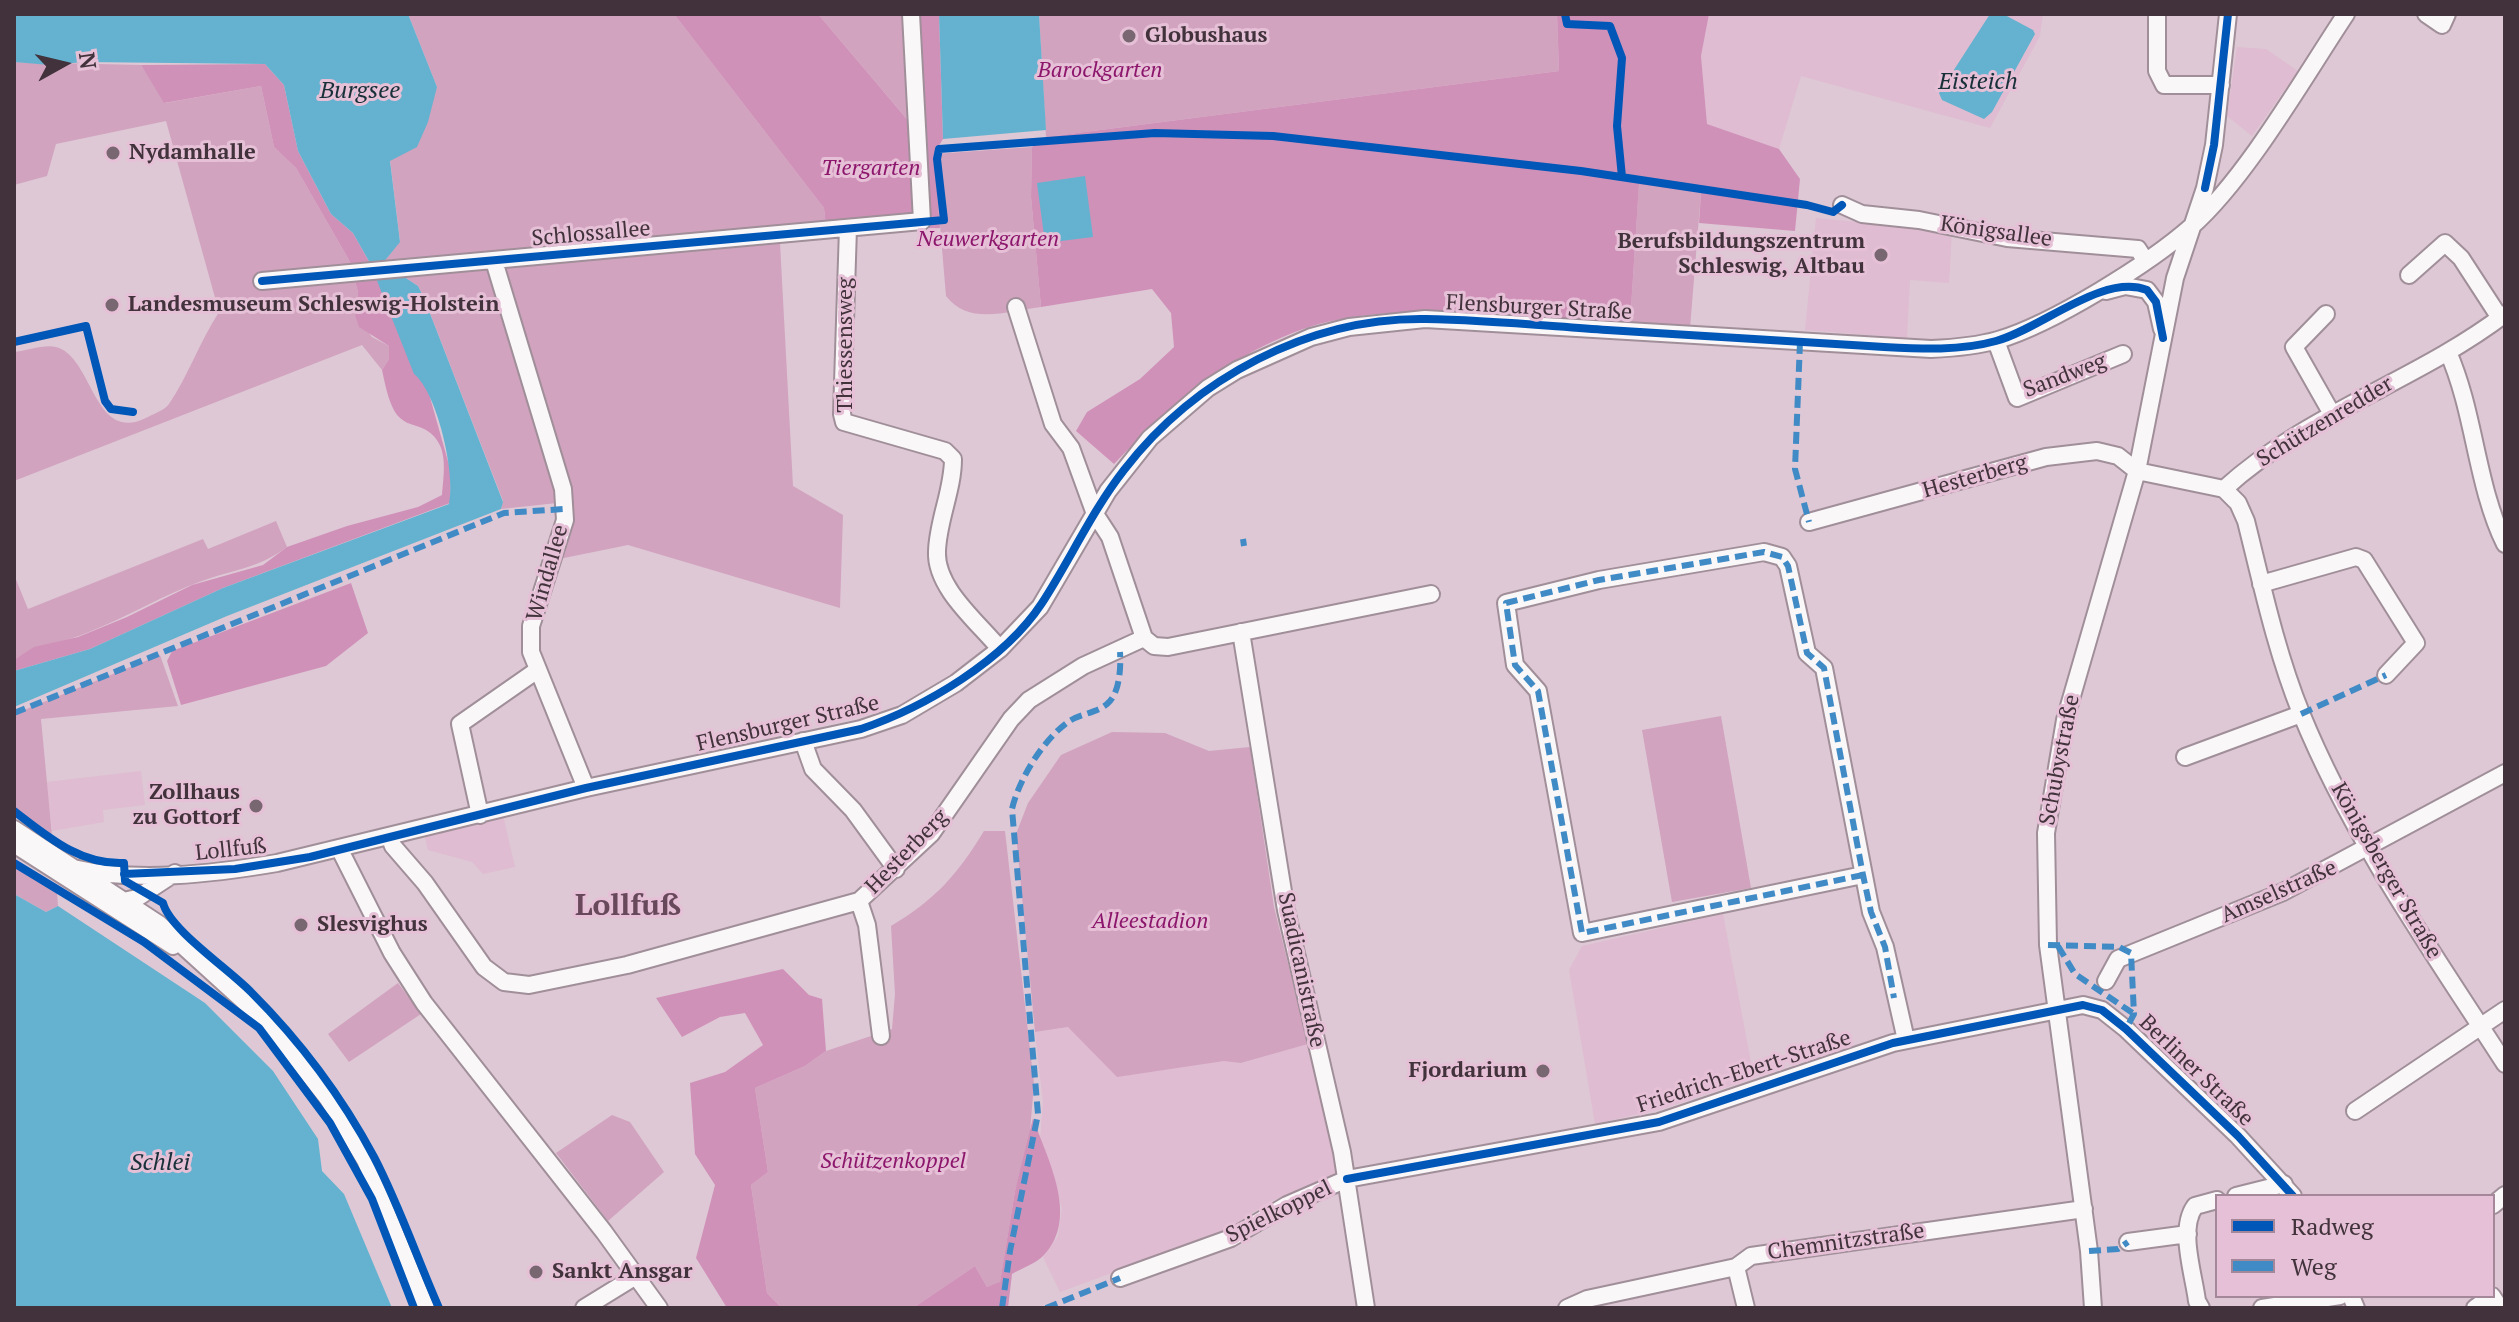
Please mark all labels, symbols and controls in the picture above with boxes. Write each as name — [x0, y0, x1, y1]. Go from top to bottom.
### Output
place label: Globushaus — [1145, 23, 1267, 49]
north arrow — [24, 24, 104, 104]
marker: Globushaus — [1120, 27, 1138, 45]
text: N — [73, 50, 104, 71]
park label: Barockgarten — [1037, 58, 1163, 84]
water label: Eisteich — [1938, 68, 2018, 96]
water label: Burgsee — [320, 77, 400, 105]
place label: Nydamhalle — [129, 140, 256, 166]
marker: Nydamhalle — [104, 144, 122, 162]
park label: Tiergarten — [822, 156, 920, 182]
street label: Königsallee — [1938, 211, 2054, 253]
street label: Schlossallee — [530, 216, 652, 252]
park label: Neuwerkgarten — [917, 227, 1059, 253]
place label: Berufsbildungszentrum Schleswig, Altbau — [1618, 229, 1865, 280]
marker: Berufsbildungszentrum Schleswig, Altbau — [1872, 246, 1890, 264]
street label: Thiessensweg — [833, 277, 859, 413]
street label: Flensburger Straße — [1445, 290, 1633, 326]
place label: Landesmuseum Schleswig-Holstein — [128, 292, 499, 318]
marker: Landesmuseum Schleswig-Holstein — [103, 296, 121, 314]
street label: Sandweg — [2020, 348, 2110, 404]
street label: Schützenredder — [2252, 371, 2398, 473]
street label: Hesterberg — [1920, 450, 2030, 504]
street label: Windallee — [522, 522, 574, 624]
street label: Flensburger Straße — [694, 690, 882, 758]
street label: Schubystraße — [2034, 692, 2086, 828]
street label: Königsberger Straße — [2325, 778, 2447, 964]
place label: Zollhaus zu Gottorf — [132, 780, 240, 832]
marker: Zollhaus zu Gottorf — [247, 797, 265, 815]
street label: Hesterberg — [860, 804, 954, 900]
street label: Lollfuß — [194, 833, 268, 867]
street label: Amselstraße — [2217, 855, 2341, 929]
district label: Lollfuß — [575, 888, 681, 924]
street label: Suadicanistraße — [1272, 890, 1330, 1050]
park label: Alleestadion — [1092, 909, 1208, 935]
place label: Slesvighus — [317, 912, 428, 938]
marker: Slesvighus — [292, 916, 310, 934]
street label: Berliner Straße — [2133, 1010, 2259, 1132]
street label: Friedrich-Ebert-Straße — [1634, 1025, 1854, 1119]
place label: Fjordarium — [1409, 1058, 1527, 1084]
marker: Fjordarium — [1534, 1062, 1552, 1080]
water label: Schlei — [130, 1149, 190, 1177]
park label: Schützenkoppel — [820, 1149, 966, 1175]
street label: Spielkoppel — [1222, 1175, 1336, 1249]
legend — [2215, 1194, 2495, 1298]
text: Radweg — [2291, 1210, 2374, 1242]
street label: Chemnitzstraße — [1766, 1218, 1926, 1266]
text: Weg — [2291, 1250, 2337, 1282]
place label: Sankt Ansgar — [552, 1259, 692, 1285]
marker: Sankt Ansgar — [527, 1263, 545, 1281]

